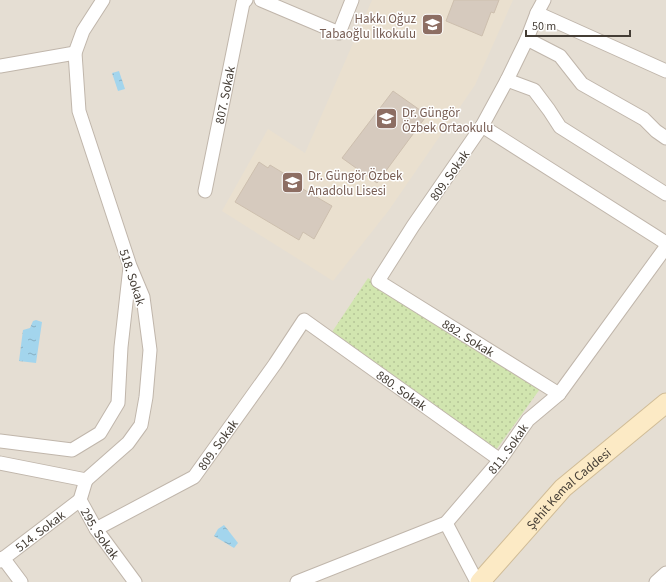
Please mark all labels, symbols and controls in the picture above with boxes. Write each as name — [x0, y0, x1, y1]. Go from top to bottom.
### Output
place label: Hakkı Oğuz Tabaoğlu İlkokulu — [320, 10, 416, 43]
school or university icon: Hakkı Oğuz Tabaoğlu İlkokulu — [419, 12, 445, 38]
scale bar — [526, 12, 630, 38]
text: 50 m — [532, 18, 556, 35]
street label: 807. Sokak — [211, 64, 240, 126]
place label: Dr. Güngör Özbek Ortaokulu — [402, 104, 493, 137]
school or university icon: Dr. Güngör Özbek Ortaokulu — [373, 106, 399, 132]
street label: 809. Sokak — [426, 146, 474, 205]
place label: Dr. Güngör Özbek Anadolu Lisesi — [308, 167, 403, 200]
school or university icon: Dr. Güngör Özbek Anadolu Lisesi — [280, 169, 306, 195]
street label: 518. Sokak — [114, 247, 150, 308]
street label: 882. Sokak — [438, 315, 498, 362]
street label: 880. Sokak — [372, 366, 431, 415]
street label: 809. Sokak — [194, 416, 243, 474]
street label: 811. Sokak — [484, 420, 533, 478]
street label: Şehit Kemal Caddesi — [523, 444, 615, 534]
street label: 295. Sokak — [76, 505, 124, 564]
street label: 514. Sokak — [12, 506, 70, 556]

